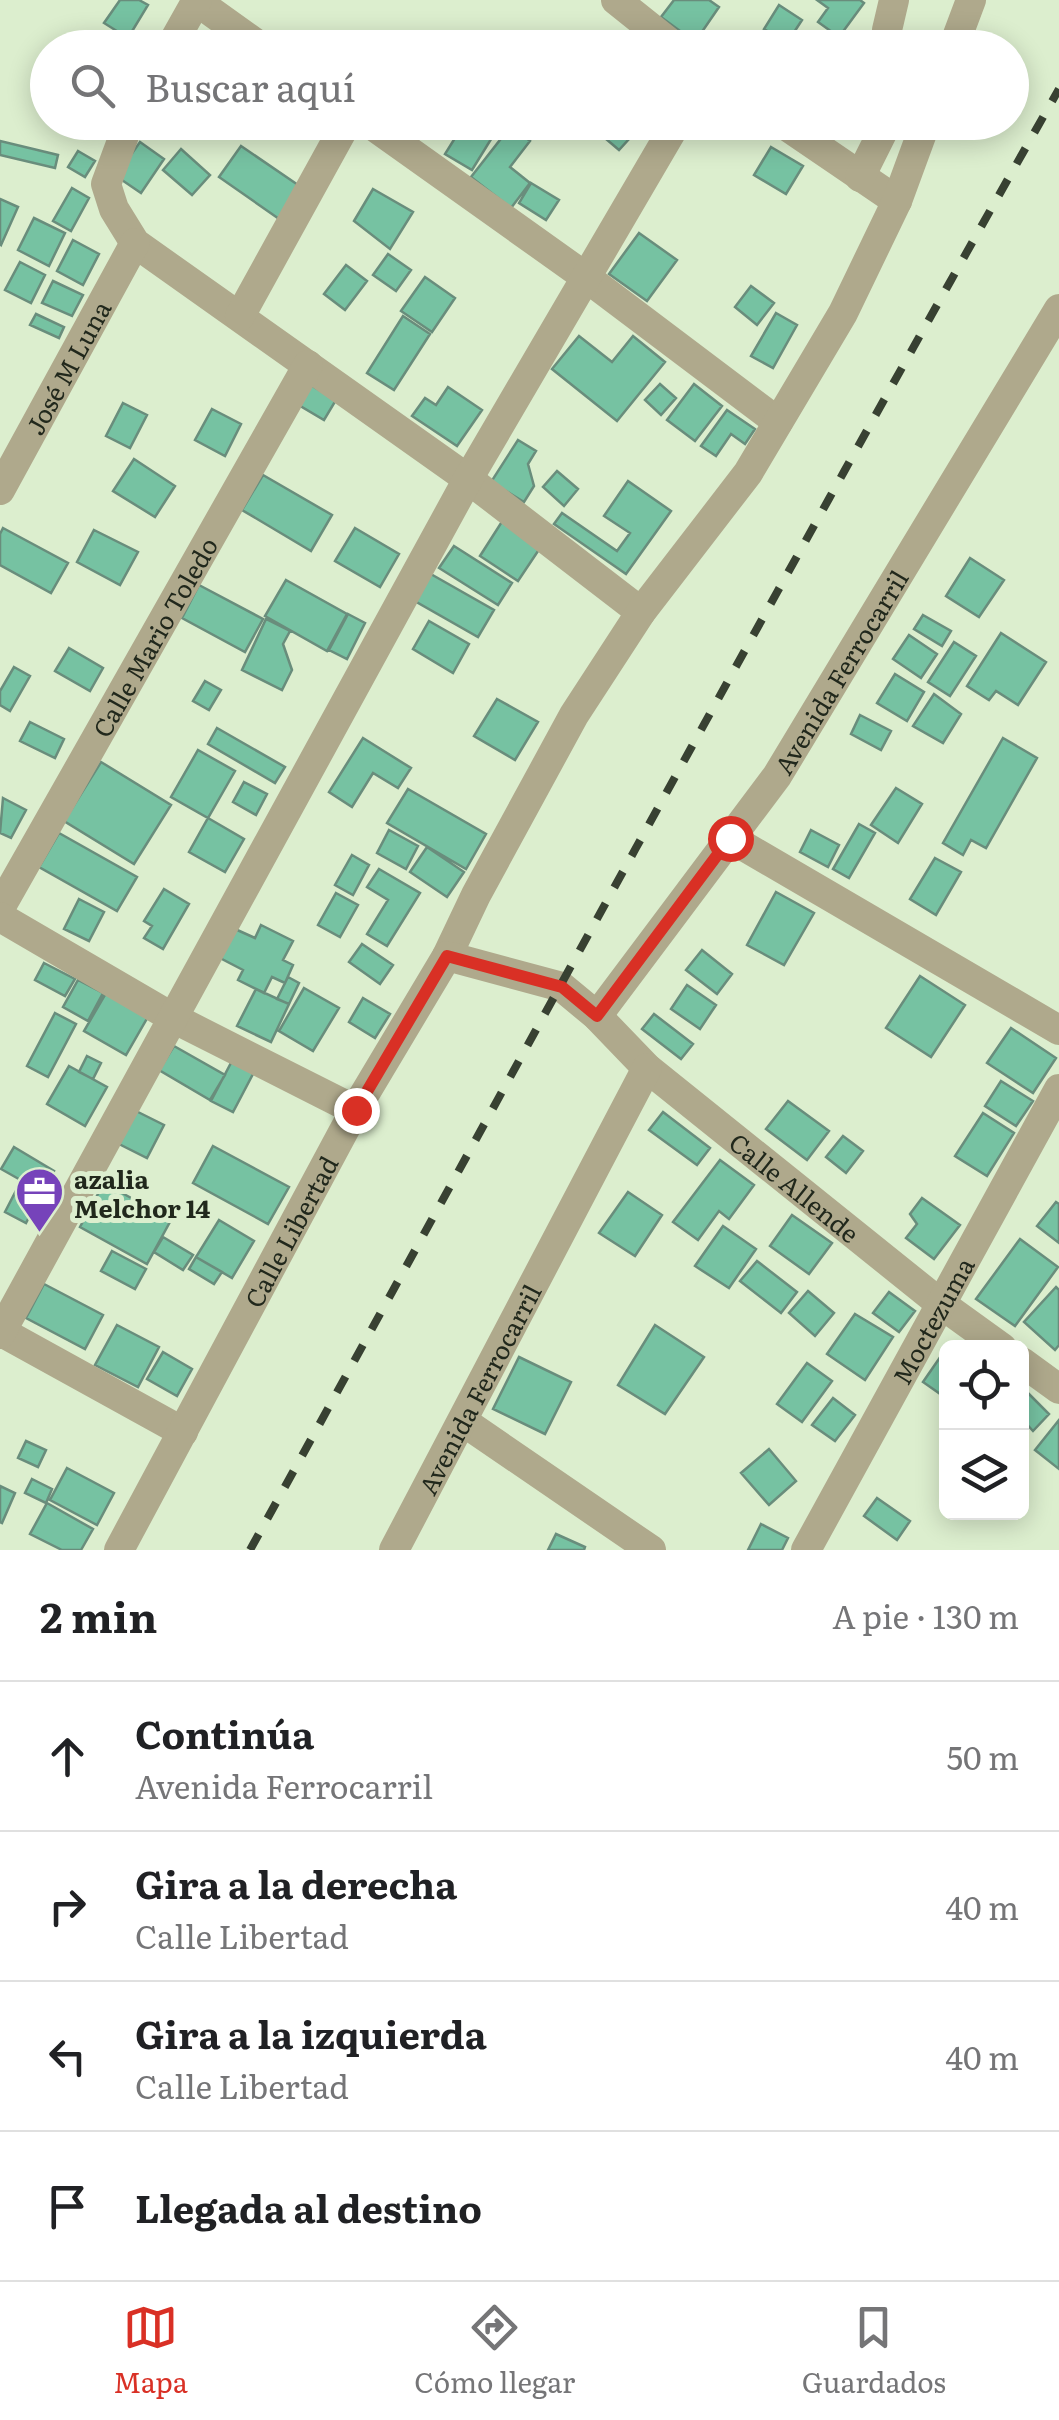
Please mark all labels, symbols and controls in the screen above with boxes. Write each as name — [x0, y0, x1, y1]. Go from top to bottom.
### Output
search box — [30, 30, 1029, 140]
text: Buscar aquí — [145, 57, 355, 114]
icon: search — [65, 58, 120, 113]
street label: José M Luna — [15, 293, 119, 441]
street label: Calle Mario Toledo — [82, 530, 225, 743]
street label: Avenida Ferrocarril — [764, 562, 916, 781]
route start — [708, 816, 754, 862]
route end — [334, 1088, 380, 1134]
street label: Calle Allende — [722, 1123, 868, 1250]
street label: Calle Libertad — [234, 1149, 346, 1313]
place label: azalia Melchor 14 — [74, 1160, 210, 1226]
office icon: azalia Melchor 14 — [13, 1166, 65, 1234]
street label: Moctezuma — [882, 1249, 982, 1391]
street label: Avenida Ferrocarril — [408, 1277, 549, 1501]
map controls — [939, 1340, 1029, 1520]
button: locate — [939, 1340, 1029, 1430]
button: layers — [939, 1430, 1029, 1520]
text: 2 min — [40, 1584, 157, 1646]
text: A pie · 130 m — [832, 1591, 1019, 1639]
text: Continúa — [135, 1704, 314, 1761]
icon: ahead — [40, 1729, 95, 1784]
text: 50 m — [947, 1732, 1019, 1780]
text: Avenida Ferrocarril — [135, 1761, 433, 1809]
text: Gira a la derecha — [135, 1854, 457, 1911]
icon: right — [40, 1879, 95, 1934]
text: 40 m — [945, 1882, 1019, 1930]
text: Calle Libertad — [135, 1911, 349, 1959]
text: Gira a la izquierda — [135, 2004, 487, 2061]
icon: left — [40, 2029, 95, 2084]
text: 40 m — [945, 2032, 1019, 2080]
text: Calle Libertad — [135, 2061, 349, 2109]
text: Llegada al destino — [135, 2178, 482, 2235]
icon: arrive — [40, 2179, 95, 2234]
tab: Mapa — [113, 2300, 188, 2402]
tab: Cómo llegar — [414, 2300, 575, 2402]
tab: Guardados — [802, 2300, 946, 2402]

